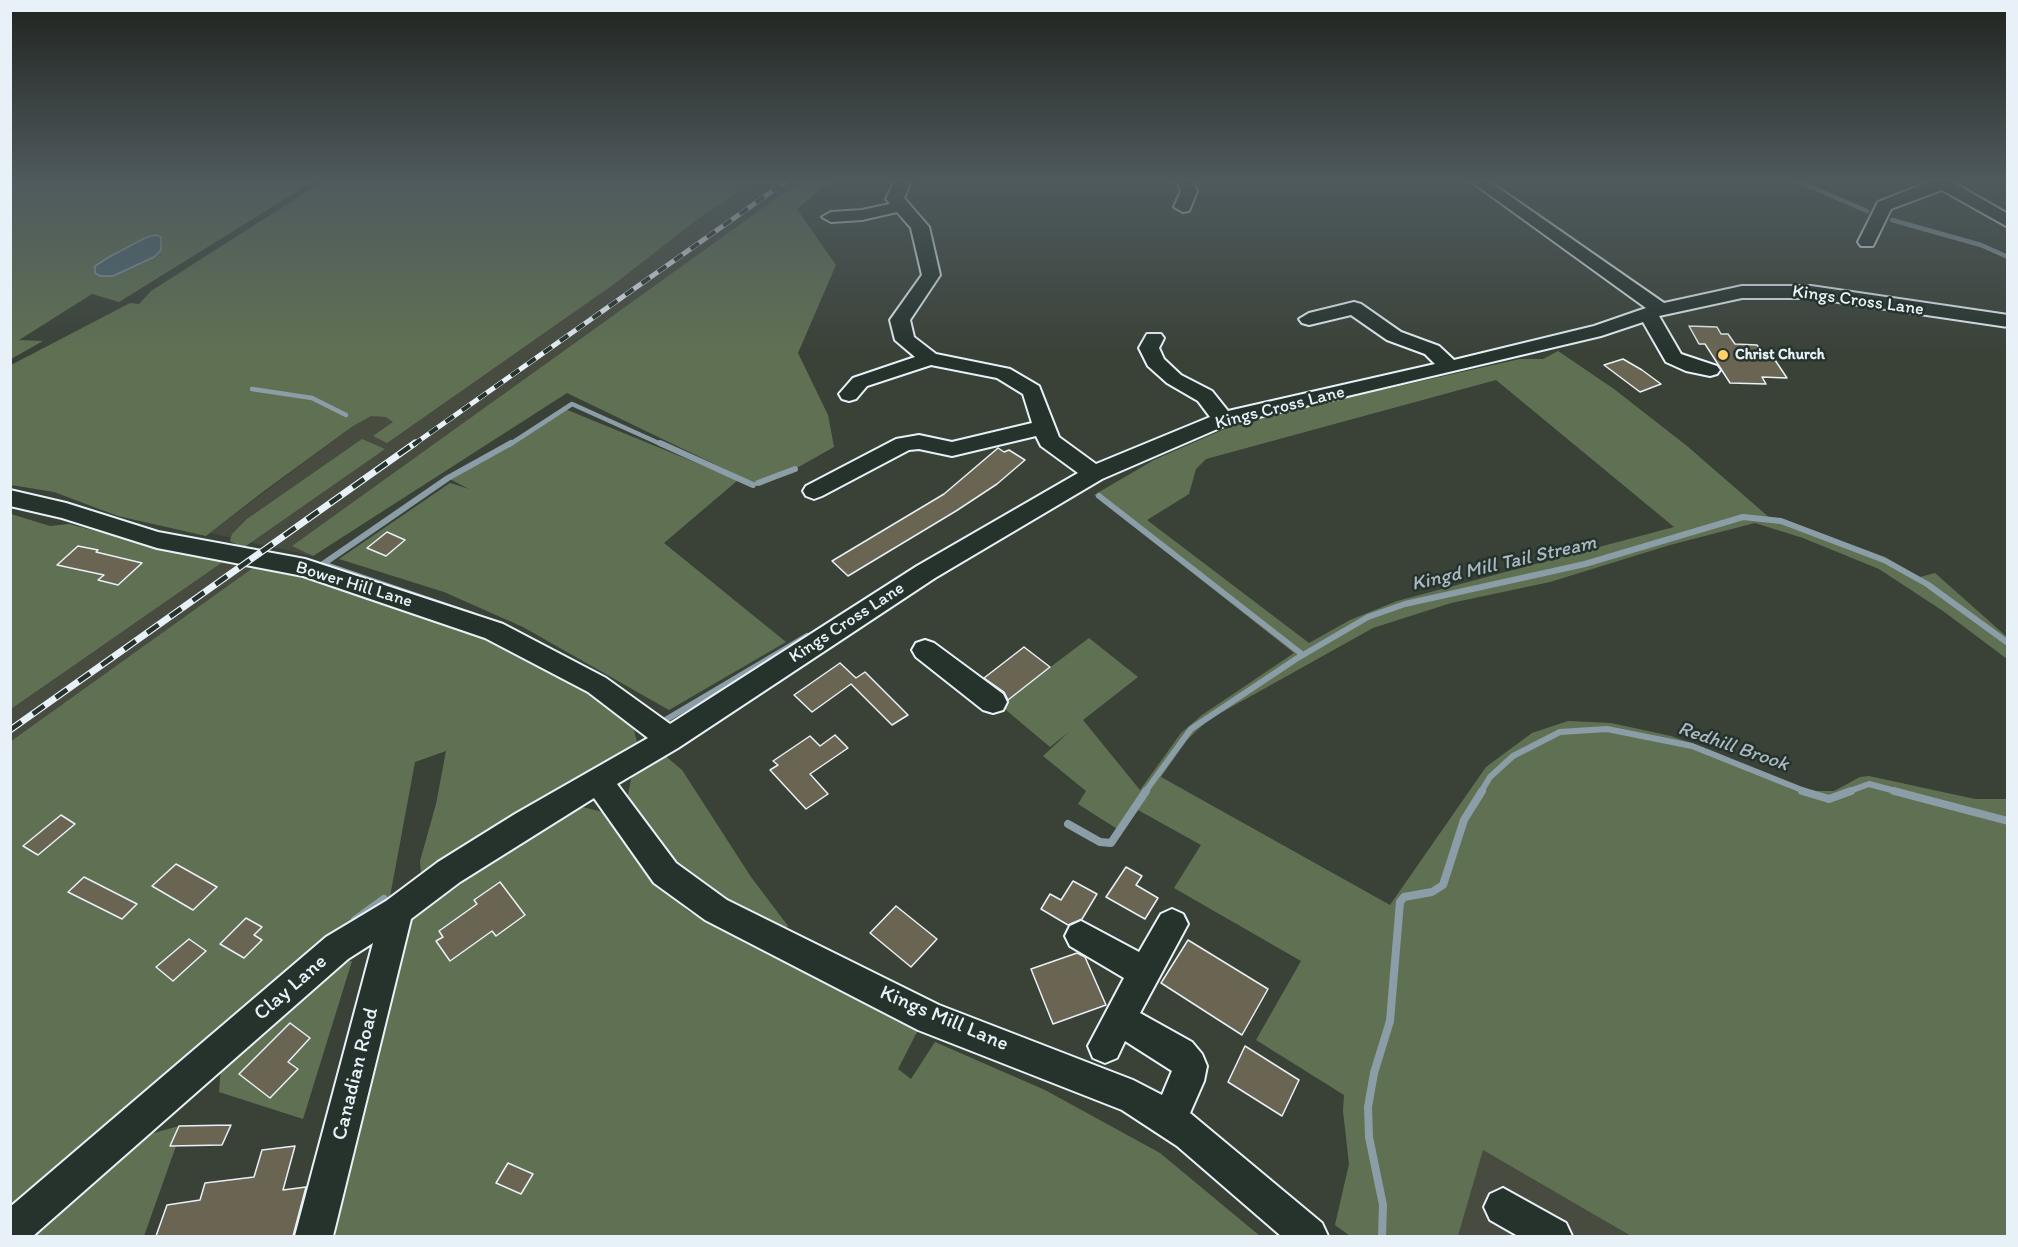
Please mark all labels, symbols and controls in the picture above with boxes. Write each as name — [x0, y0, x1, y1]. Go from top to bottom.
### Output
street label: Kings Cross Lane — [1791, 281, 1925, 321]
place label: Christ Church — [1735, 346, 1825, 364]
marker: Christ Church — [1716, 348, 1730, 362]
street label: Kings Cross Lane — [1213, 381, 1347, 435]
water label: Kingd Mill Tail Stream — [1409, 531, 1599, 597]
street label: Bower Hill Lane — [293, 557, 415, 613]
street label: Kings Cross Lane — [785, 578, 909, 668]
water label: Redhill Brook — [1675, 717, 1791, 777]
street label: Clay Lane — [249, 950, 333, 1026]
street label: Kings Mill Lane — [876, 981, 1012, 1057]
street label: Canadian Road — [327, 1005, 385, 1143]

